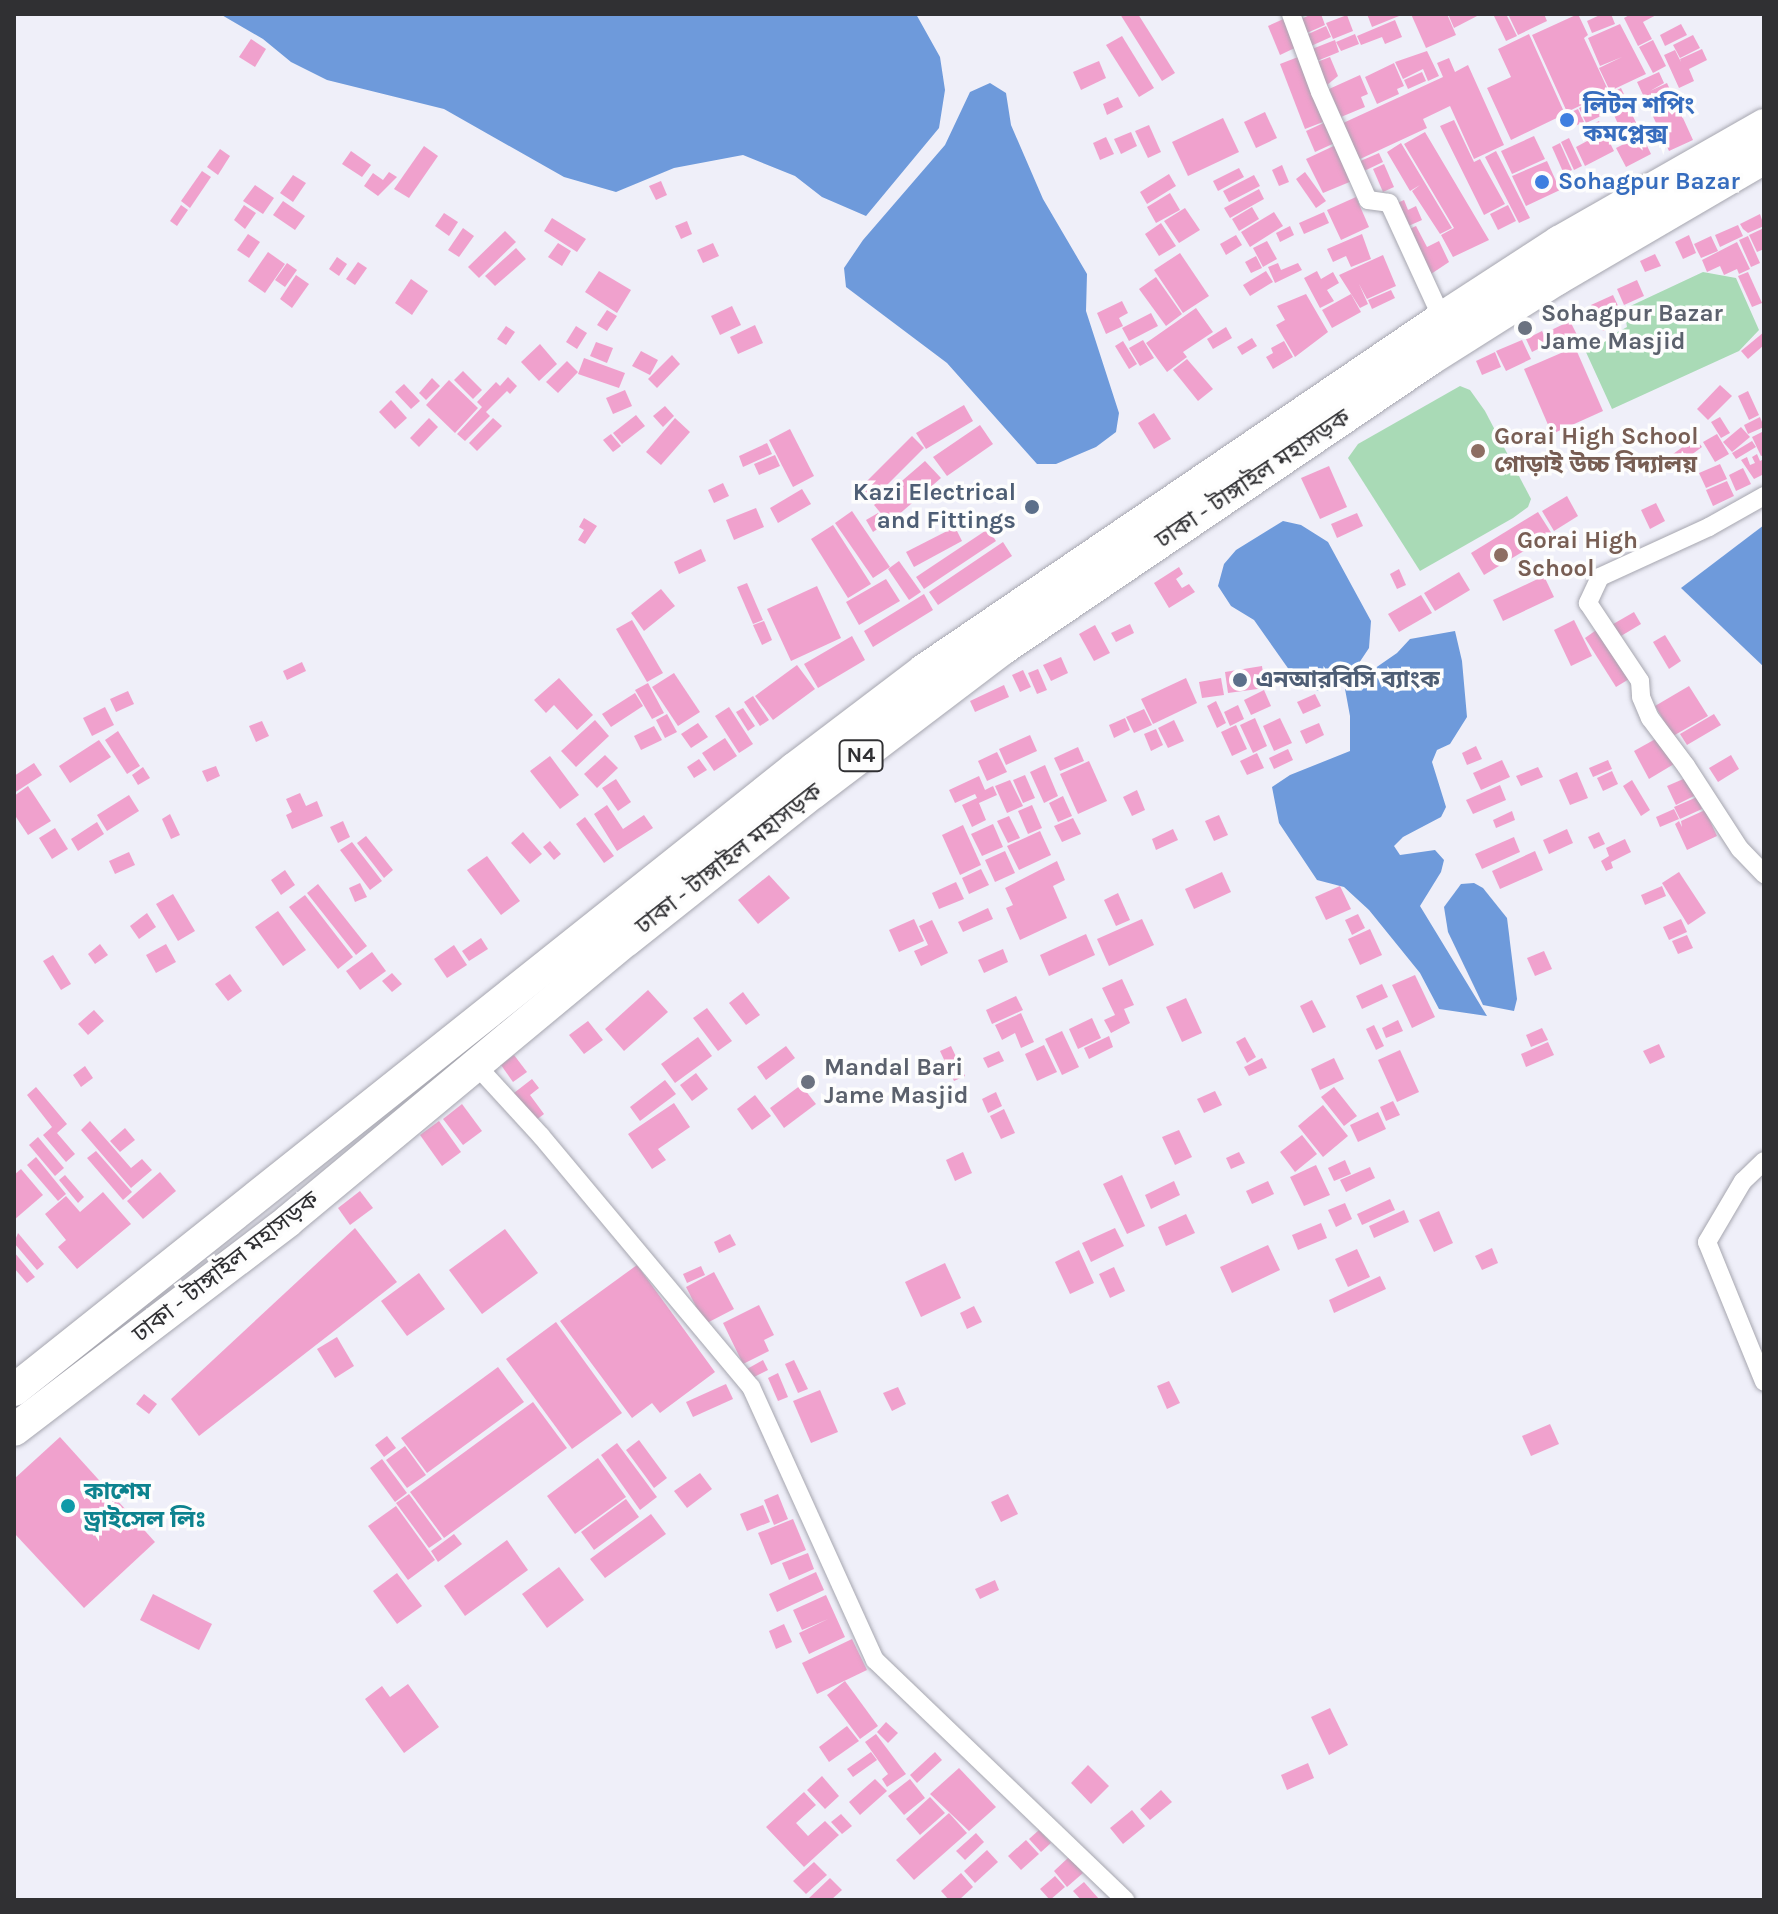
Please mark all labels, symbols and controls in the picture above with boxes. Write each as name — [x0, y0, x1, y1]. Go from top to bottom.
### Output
place label: লিটন শপিং কমপ্লেক্স — [1583, 92, 1695, 148]
marker: লিটন শপিং কমপ্লেক্স — [1558, 111, 1576, 129]
place label: Sohagpur Bazar — [1558, 168, 1740, 196]
marker: Sohagpur Bazar — [1533, 173, 1551, 191]
place label: Sohagpur Bazar Jame Masjid — [1541, 300, 1723, 356]
marker: Sohagpur Bazar Jame Masjid — [1516, 319, 1534, 337]
street label: ঢাকা - টাঙ্গাইল মহাসড়ক — [1150, 403, 1356, 555]
place label: Gorai High School গোড়াই উচ্চ বিদ্যালয় — [1494, 423, 1698, 479]
marker: Gorai High School গোড়াই উচ্চ বিদ্যালয় — [1469, 442, 1487, 460]
place label: Kazi Electrical and Fittings — [853, 479, 1016, 535]
marker: Kazi Electrical and Fittings — [1023, 498, 1041, 516]
place label: Gorai High School — [1517, 527, 1638, 583]
marker: Gorai High School — [1492, 546, 1510, 564]
place label: এনআরবিসি ব্যাংক — [1256, 666, 1440, 694]
marker: এনআরবিসি ব্যাংক — [1231, 671, 1249, 689]
road number: N4 — [837, 738, 885, 774]
street label: ঢাকা - টাঙ্গাইল মহাসড়ক — [630, 777, 828, 941]
place label: Mandal Bari Jame Masjid — [824, 1054, 969, 1110]
marker: Mandal Bari Jame Masjid — [799, 1073, 817, 1091]
street label: ঢাকা - টাঙ্গাইল মহাসড়ক — [127, 1185, 325, 1349]
place label: কাশেম ড্রাইসেল লিঃ — [84, 1478, 206, 1534]
marker: কাশেম ড্রাইসেল লিঃ — [59, 1497, 77, 1515]

